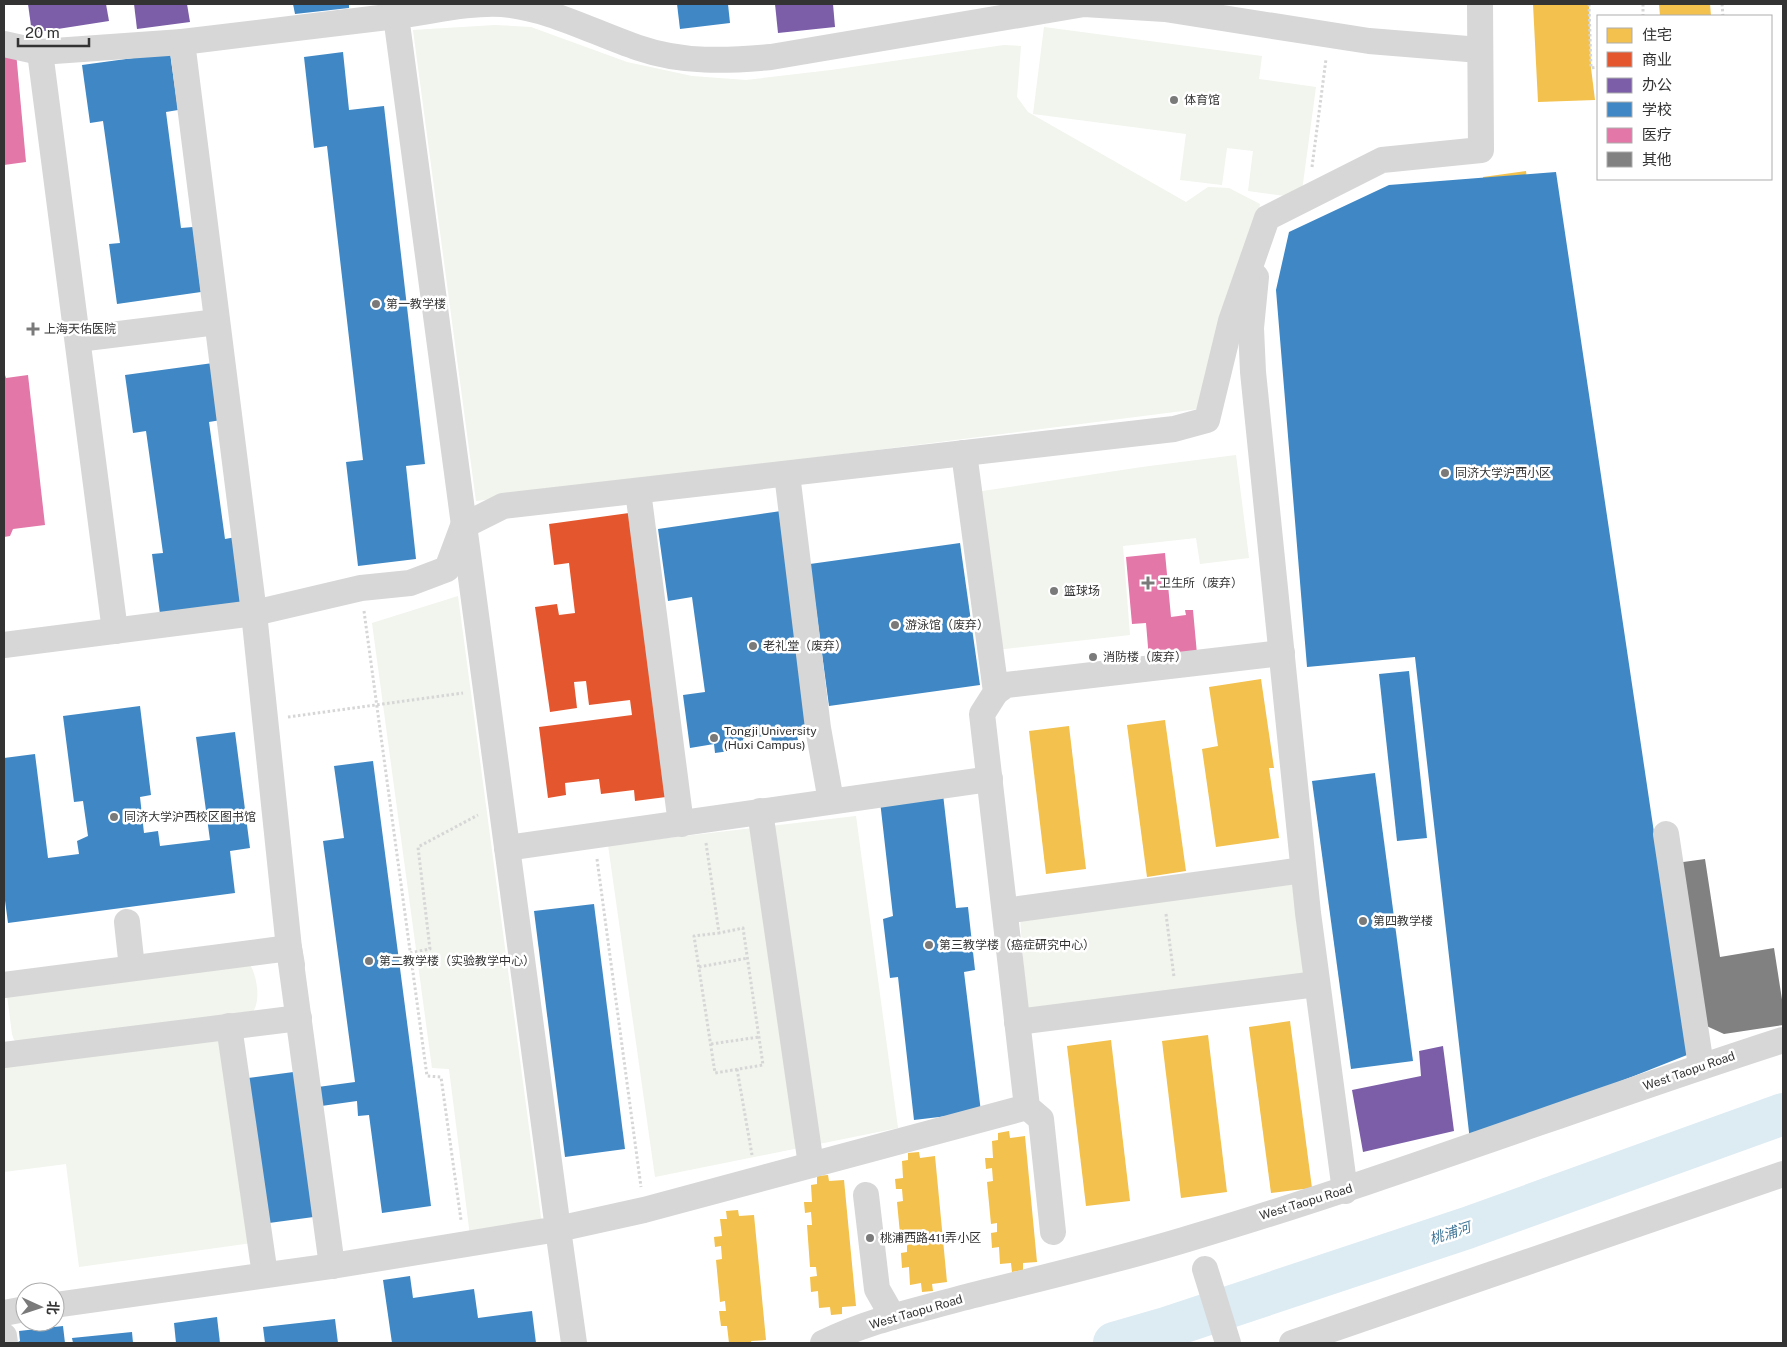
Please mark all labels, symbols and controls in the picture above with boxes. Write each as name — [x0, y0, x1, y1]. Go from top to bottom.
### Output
scale bar — [18, 15, 89, 47]
legend — [1597, 15, 1772, 180]
text: 20 m — [25, 24, 60, 41]
text: 住宅 — [1642, 26, 1672, 43]
text: 商业 — [1642, 51, 1672, 68]
text: 办公 — [1642, 76, 1672, 93]
place label: 体育馆 — [1184, 93, 1220, 107]
marker: 体育馆 — [1168, 94, 1180, 106]
text: 学校 — [1642, 101, 1672, 118]
text: 医疗 — [1642, 126, 1672, 143]
text: 其他 — [1642, 151, 1672, 168]
place label: 第一教学楼 — [386, 297, 446, 311]
marker: 第一教学楼 — [370, 298, 382, 310]
marker: 上海天佑医院 — [26, 322, 40, 336]
place label: 上海天佑医院 — [44, 322, 116, 336]
place label: 同济大学沪西小区 — [1455, 466, 1551, 480]
marker: 同济大学沪西小区 — [1439, 467, 1451, 479]
marker: 卫生所（废弃） — [1141, 576, 1155, 590]
place label: 卫生所（废弃） — [1159, 576, 1243, 590]
place label: 篮球场 — [1064, 584, 1100, 598]
marker: 篮球场 — [1048, 585, 1060, 597]
place label: 游泳馆（废弃） — [905, 618, 989, 632]
marker: 游泳馆（废弃） — [889, 619, 901, 631]
place label: 老礼堂（废弃） — [763, 639, 847, 653]
marker: 老礼堂（废弃） — [747, 640, 759, 652]
place label: 消防楼（废弃） — [1103, 650, 1187, 664]
marker: 消防楼（废弃） — [1087, 651, 1099, 663]
place label: Tongji University (Huxi Campus) — [724, 724, 817, 752]
marker: Tongji University (Huxi Campus) — [708, 732, 720, 744]
place label: 同济大学沪西校区图书馆 — [124, 810, 256, 824]
marker: 同济大学沪西校区图书馆 — [108, 811, 120, 823]
place label: 第四教学楼 — [1373, 914, 1433, 928]
marker: 第四教学楼 — [1357, 915, 1369, 927]
place label: 第三教学楼（癌症研究中心） — [939, 938, 1095, 952]
marker: 第三教学楼（癌症研究中心） — [923, 939, 935, 951]
place label: 第二教学楼（实验教学中心） — [379, 954, 535, 968]
marker: 第二教学楼（实验教学中心） — [363, 955, 375, 967]
street label: West Taopu Road — [1641, 1049, 1737, 1093]
street label: West Taopu Road — [1258, 1181, 1354, 1223]
water label: 桃浦河 — [1428, 1218, 1475, 1247]
place label: 桃浦西路411弄小区 — [880, 1231, 981, 1245]
marker: 桃浦西路411弄小区 — [864, 1232, 876, 1244]
north arrow — [15, 1282, 65, 1332]
street label: West Taopu Road — [868, 1292, 964, 1332]
text: 北 — [45, 1300, 61, 1315]

